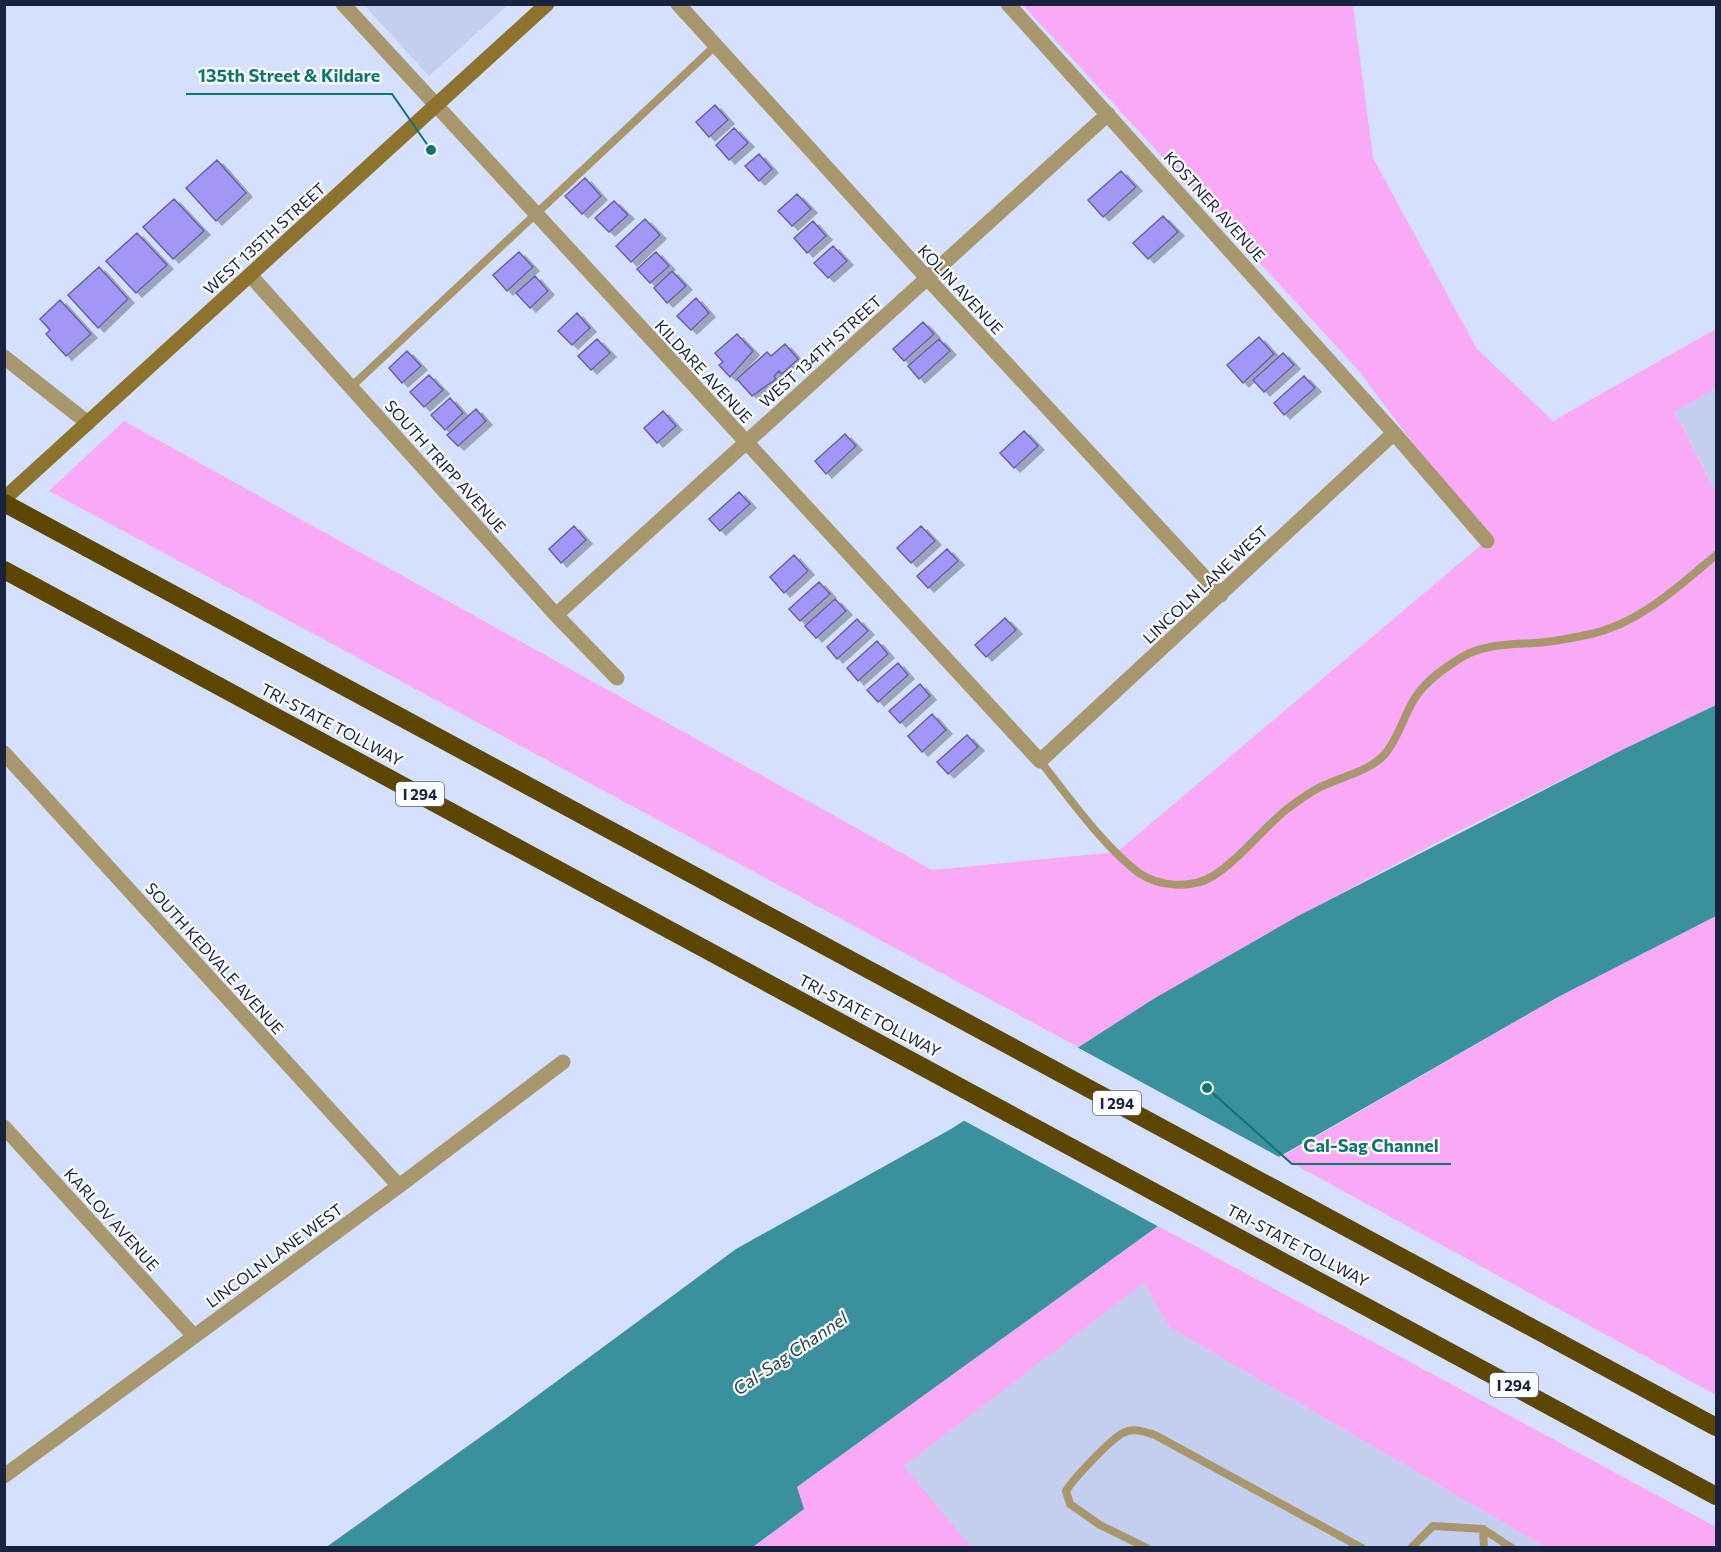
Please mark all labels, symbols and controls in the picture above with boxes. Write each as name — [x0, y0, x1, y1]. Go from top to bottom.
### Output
callout: 135th Street & Kildare — [186, 58, 392, 94]
text: 135th Street & Kildare — [198, 64, 380, 86]
street label: KOSTNER AVENUE — [1161, 147, 1269, 265]
street label: WEST 135TH STREET — [199, 178, 329, 298]
street label: KOLIN AVENUE — [915, 240, 1007, 338]
street label: WEST 134TH STREET — [755, 291, 885, 411]
street label: KILDARE AVENUE — [651, 316, 757, 426]
street label: SOUTH TRIPP AVENUE — [382, 396, 510, 536]
street label: LINCOLN LANE WEST — [1139, 521, 1271, 647]
street label: TRI-STATE TOLLWAY — [258, 679, 407, 770]
road number: I 294 — [396, 782, 444, 806]
street label: SOUTH KEDVALE AVENUE — [142, 878, 288, 1038]
street label: TRI-STATE TOLLWAY — [796, 970, 945, 1061]
road number: I 294 — [1093, 1091, 1141, 1115]
callout: Cal-Sag Channel — [1292, 1128, 1451, 1164]
text: Cal-Sag Channel — [1303, 1134, 1439, 1156]
street label: KARLOV AVENUE — [61, 1164, 163, 1274]
street label: LINCOLN LANE WEST — [202, 1199, 346, 1311]
street label: TRI-STATE TOLLWAY — [1224, 1200, 1373, 1291]
water label: Cal-Sag Channel — [728, 1306, 852, 1400]
road number: I 294 — [1490, 1373, 1538, 1397]

